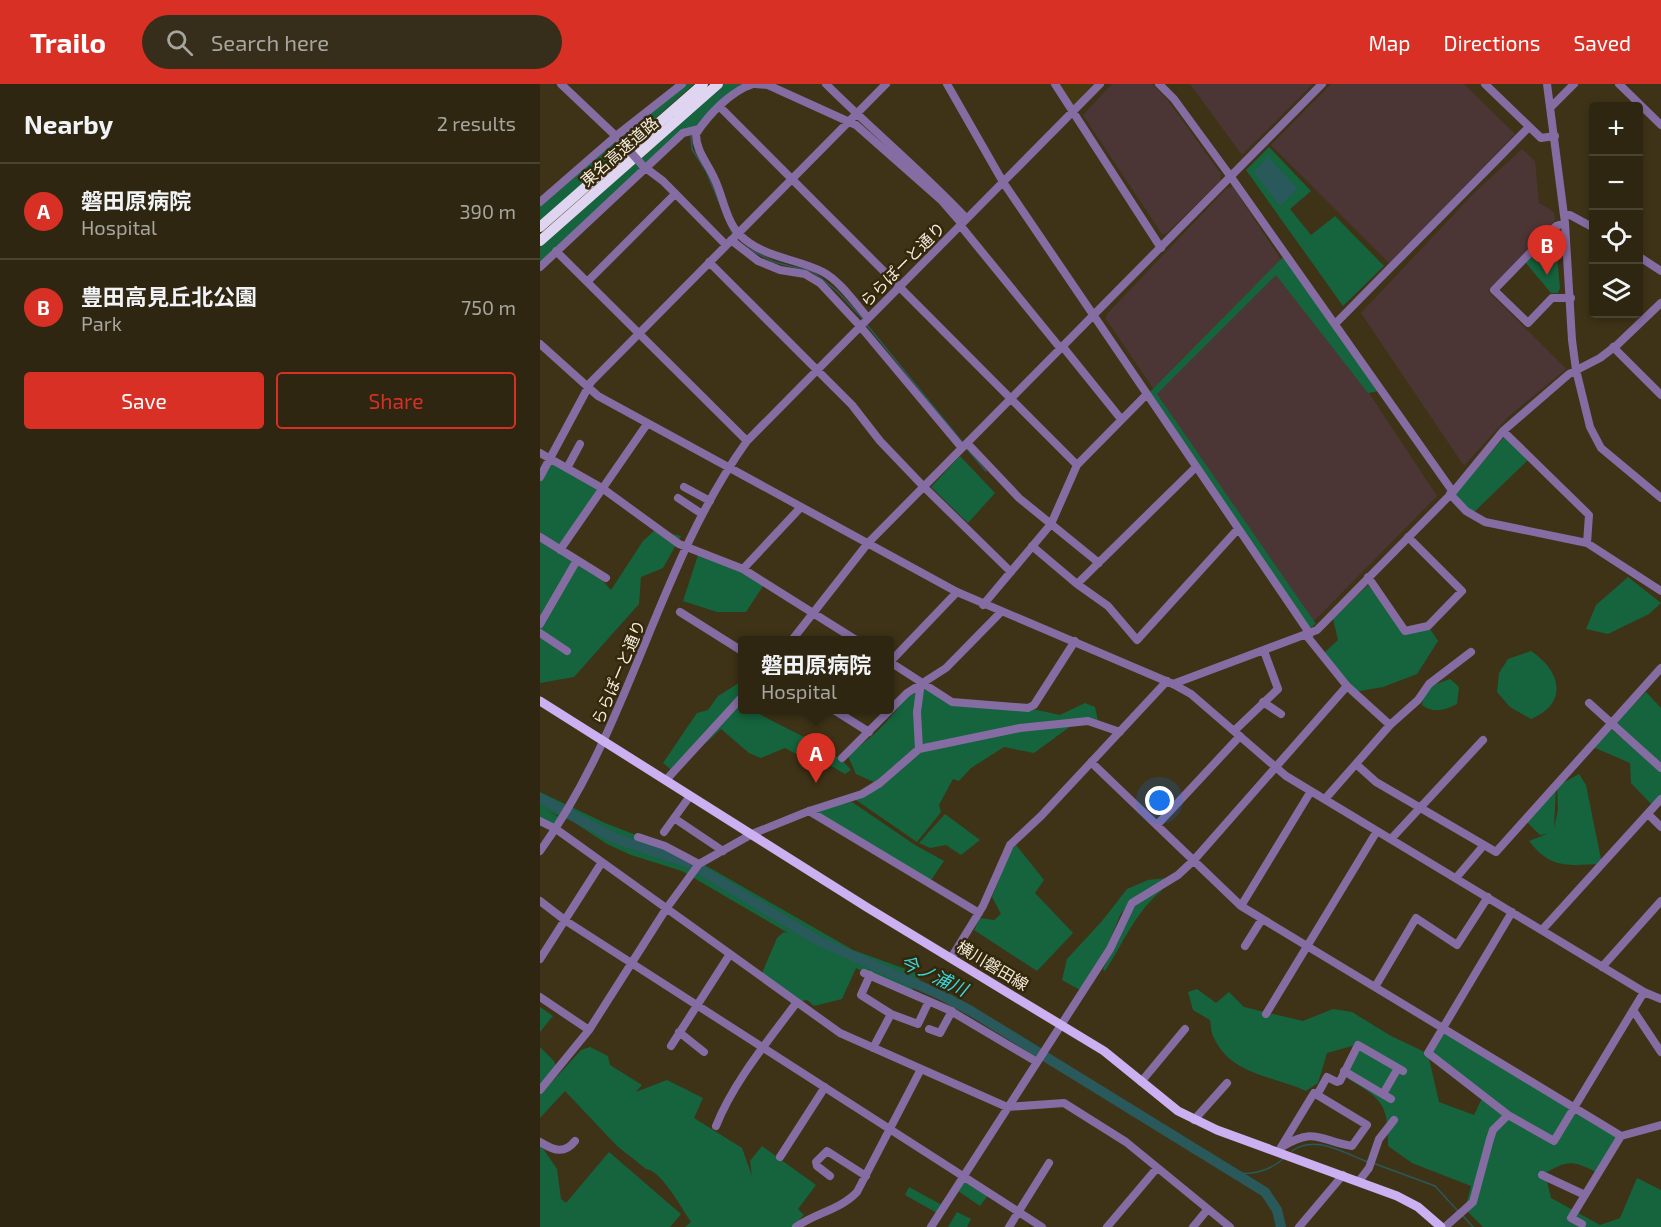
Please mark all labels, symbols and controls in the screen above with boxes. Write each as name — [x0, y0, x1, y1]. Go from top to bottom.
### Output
search box — [142, 15, 562, 69]
text: Trailo — [30, 25, 106, 59]
icon: search — [163, 26, 196, 59]
text: Search here — [211, 29, 329, 55]
text: Map — [1368, 30, 1411, 55]
text: Directions — [1444, 30, 1540, 55]
text: Saved — [1573, 30, 1631, 55]
map controls — [1589, 102, 1643, 318]
button: + — [1589, 102, 1643, 156]
text: Nearby — [24, 108, 113, 139]
text: 2 results — [437, 111, 516, 135]
street label: 東名高速道路 — [577, 112, 661, 190]
button: − — [1589, 156, 1643, 210]
text: 磐田原病院 — [81, 187, 191, 213]
text: A — [37, 199, 50, 223]
text: 390 m — [459, 199, 516, 223]
button: locate — [1589, 210, 1643, 264]
text: Hospital — [81, 215, 157, 239]
street label: ららぽーと通り — [856, 218, 948, 310]
pin: B — [1528, 226, 1566, 275]
button: layers — [1589, 264, 1643, 318]
text: 豊田高見丘北公園 — [81, 283, 257, 309]
text: B — [37, 295, 50, 319]
text: 750 m — [461, 295, 516, 319]
text: Park — [81, 311, 122, 335]
button: Save — [24, 372, 264, 429]
button: Share — [276, 372, 516, 429]
street label: ららぽーと通り — [587, 617, 649, 727]
popup — [738, 636, 894, 714]
text: 磐田原病院 — [761, 651, 871, 677]
text: Hospital — [761, 679, 837, 703]
pin: A — [796, 734, 836, 783]
your location — [1145, 786, 1174, 815]
street label: 横川磐田線 — [954, 936, 1032, 994]
water label: 今ノ浦川 — [897, 950, 973, 1001]

